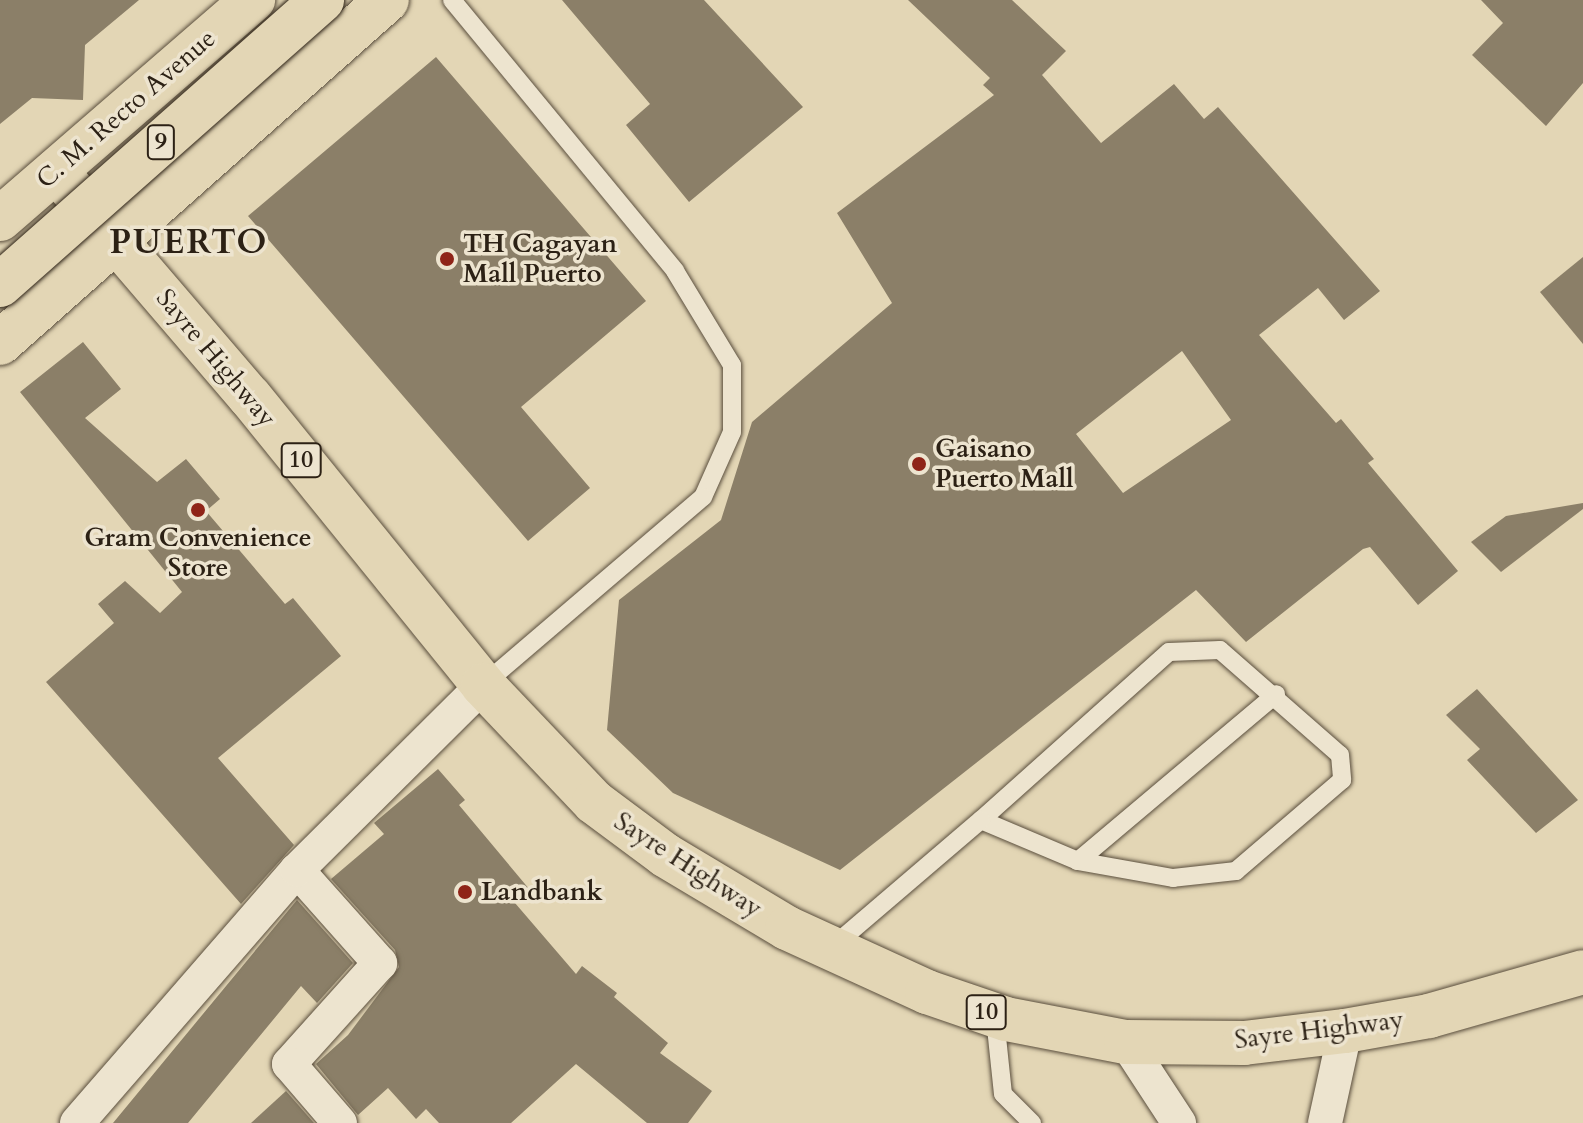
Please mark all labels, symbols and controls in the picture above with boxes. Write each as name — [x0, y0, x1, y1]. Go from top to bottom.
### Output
street label: C. M. Recto Avenue — [30, 23, 222, 195]
road number: 9 — [145, 122, 177, 162]
district label: PUERTO — [110, 223, 268, 263]
place label: TH Cagayan Mall Puerto — [463, 228, 617, 290]
marker: TH Cagayan Mall Puerto — [438, 250, 456, 268]
street label: Sayre Highway — [149, 283, 283, 433]
place label: Gaisano Puerto Mall — [935, 433, 1074, 494]
road number: 10 — [279, 440, 323, 480]
marker: Gaisano Puerto Mall — [910, 455, 928, 473]
marker: Gram Convenience Store — [189, 501, 207, 519]
place label: Gram Convenience Store — [84, 522, 312, 584]
street label: Sayre Highway — [608, 806, 768, 924]
place label: Landbank — [481, 876, 603, 908]
marker: Landbank — [456, 883, 474, 901]
road number: 10 — [964, 992, 1008, 1032]
street label: Sayre Highway — [1233, 1004, 1405, 1056]

